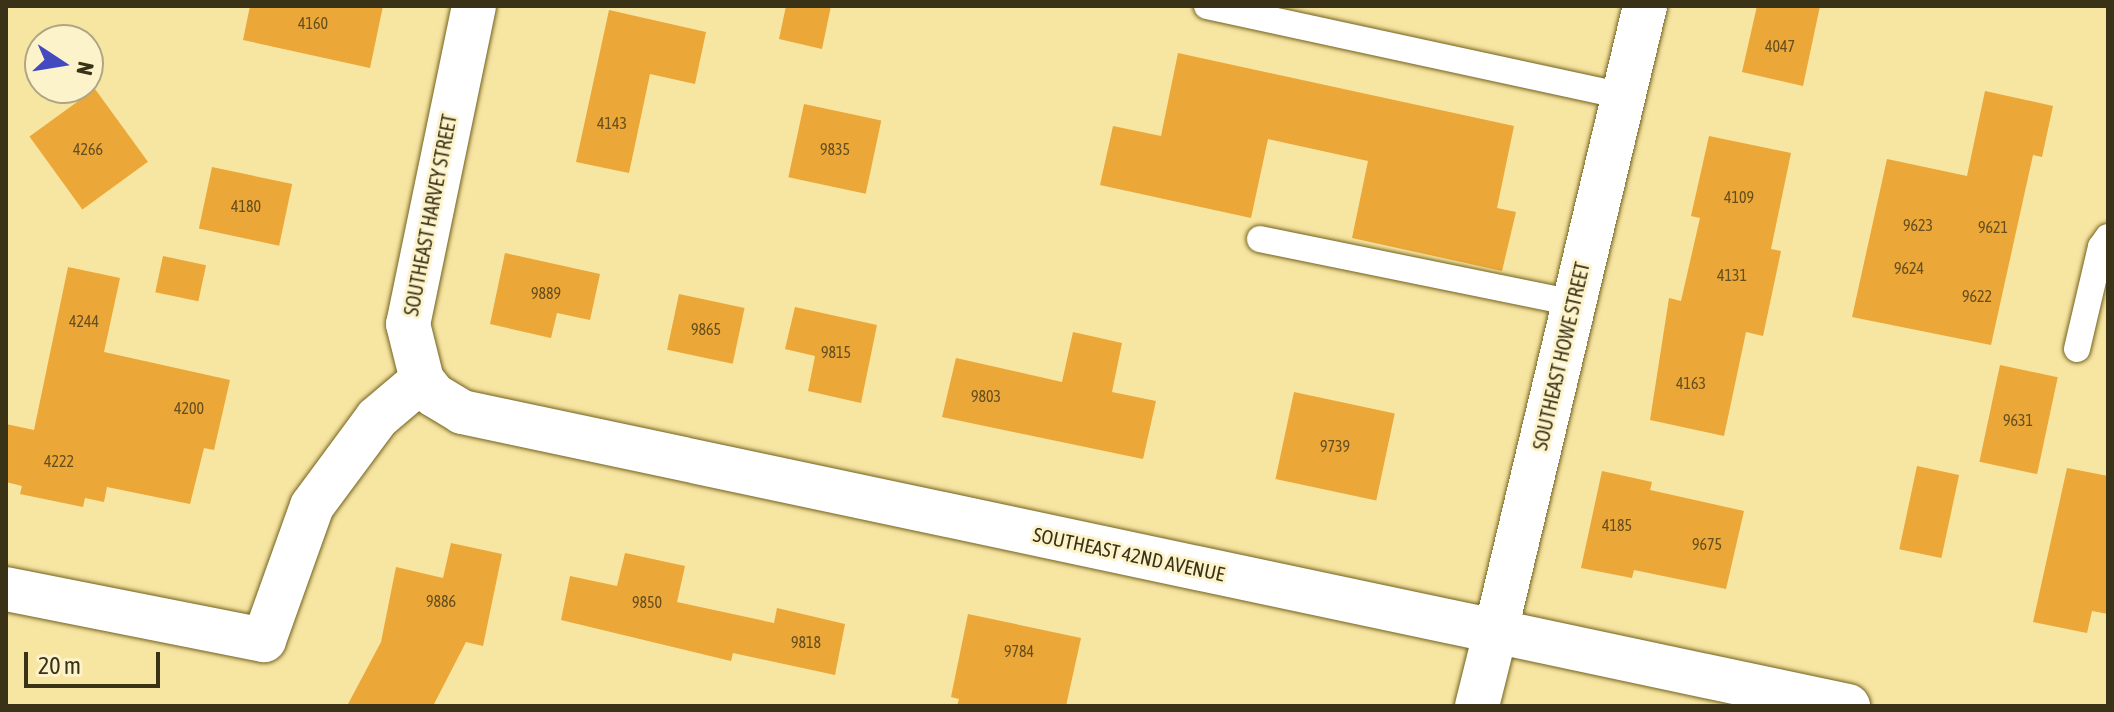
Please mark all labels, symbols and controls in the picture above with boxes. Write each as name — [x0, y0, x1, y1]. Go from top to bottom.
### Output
house number: 4160 — [298, 13, 328, 33]
north arrow — [24, 24, 104, 104]
house number: 4047 — [1765, 36, 1795, 56]
text: N — [71, 60, 100, 78]
street label: SOUTHEAST HARVEY STREET — [399, 112, 461, 318]
house number: 4143 — [597, 113, 627, 133]
house number: 4266 — [73, 139, 103, 159]
house number: 9835 — [820, 139, 850, 159]
house number: 4109 — [1724, 187, 1754, 207]
house number: 4180 — [231, 196, 261, 216]
house number: 9623 — [1903, 215, 1933, 235]
house number: 9621 — [1978, 217, 2008, 237]
house number: 9624 — [1894, 258, 1924, 278]
street label: SOUTHEAST HOWE STREET — [1528, 260, 1594, 452]
house number: 4131 — [1717, 265, 1747, 285]
house number: 9889 — [531, 283, 561, 303]
house number: 9622 — [1962, 286, 1992, 306]
house number: 4244 — [69, 311, 99, 331]
house number: 9865 — [691, 319, 721, 339]
house number: 9815 — [821, 342, 851, 362]
house number: 4163 — [1676, 373, 1706, 393]
house number: 9803 — [971, 386, 1001, 406]
house number: 4200 — [174, 398, 204, 418]
house number: 9631 — [2003, 410, 2033, 430]
house number: 9739 — [1320, 436, 1350, 456]
house number: 4222 — [44, 451, 74, 471]
house number: 4185 — [1602, 515, 1632, 535]
street label: SOUTHEAST 42ND AVENUE — [1031, 522, 1227, 586]
house number: 9675 — [1692, 534, 1722, 554]
house number: 9886 — [426, 591, 456, 611]
house number: 9850 — [632, 592, 662, 612]
house number: 9818 — [791, 632, 821, 652]
scale bar — [28, 636, 164, 686]
house number: 9784 — [1004, 641, 1034, 661]
text: 20 m — [38, 652, 81, 679]

